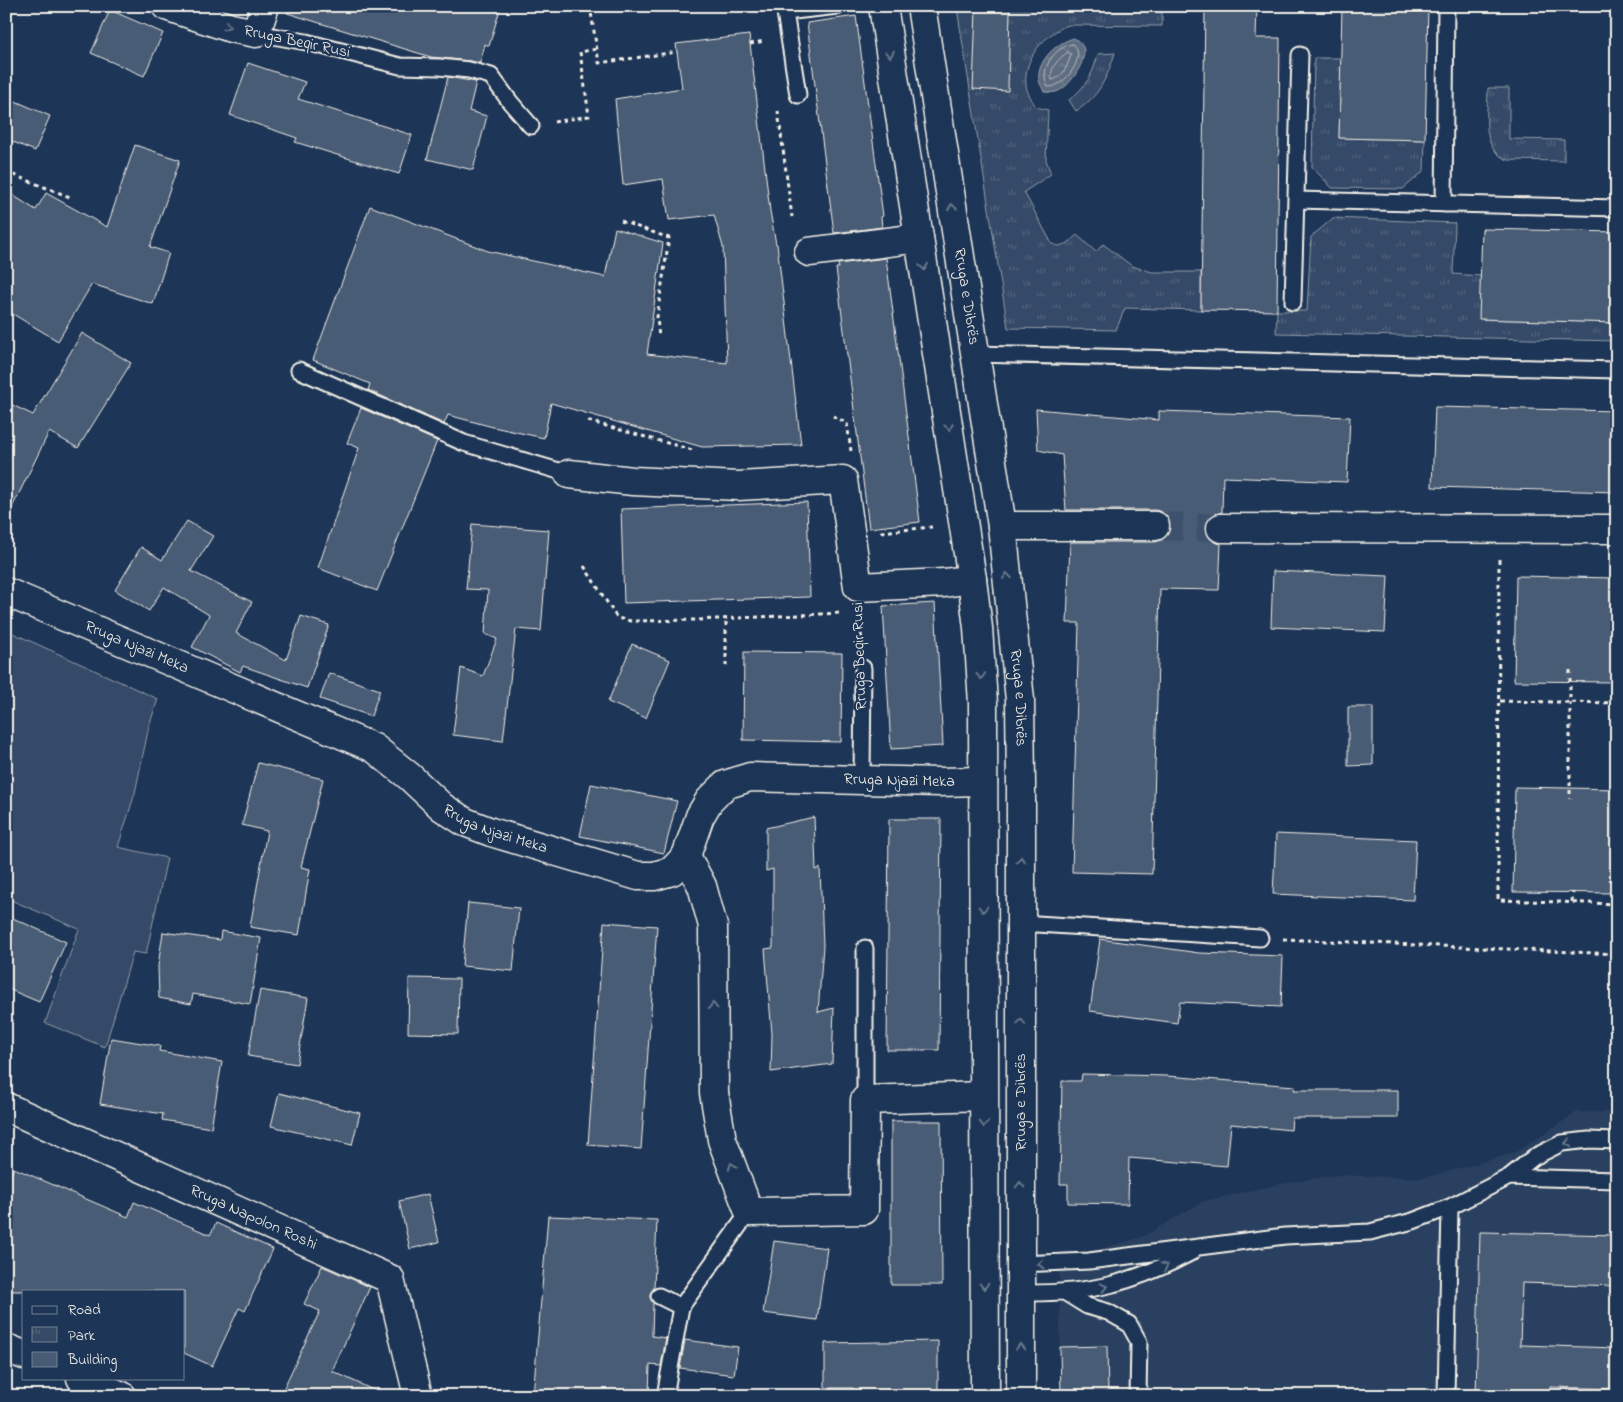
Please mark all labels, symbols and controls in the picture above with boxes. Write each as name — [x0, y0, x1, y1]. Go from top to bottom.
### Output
street label: Rruga Beqir Rusi — [242, 19, 353, 65]
one-way arrow — [223, 21, 231, 31]
one-way arrow — [885, 50, 895, 59]
one-way arrow — [947, 203, 958, 211]
street label: Rruga e Dibrës — [947, 247, 986, 346]
one-way arrow — [918, 262, 928, 271]
one-way arrow — [943, 423, 953, 432]
one-way arrow — [1002, 571, 1013, 579]
street label: Rruga Beqir Rusi — [846, 601, 874, 710]
street label: Rruga Njazi Meka — [81, 615, 193, 680]
street label: Rruga e Dibrës — [1003, 648, 1033, 747]
one-way arrow — [976, 673, 987, 681]
street label: Rruga Njazi Meka — [844, 767, 955, 794]
street label: Rruga Njazi Meka — [438, 798, 550, 860]
one-way arrow — [1016, 855, 1026, 863]
one-way arrow — [978, 906, 988, 913]
one-way arrow — [708, 1002, 719, 1010]
one-way arrow — [1016, 1018, 1026, 1026]
street label: Rruga e Dibrës — [1009, 1053, 1033, 1151]
one-way arrow — [979, 1120, 989, 1128]
one-way arrow — [1564, 1137, 1572, 1148]
one-way arrow — [728, 1162, 738, 1171]
street label: Rruga Napolon Roshi — [186, 1179, 321, 1257]
one-way arrow — [1015, 1180, 1025, 1188]
one-way arrow — [1037, 1259, 1044, 1269]
one-way arrow — [1160, 1262, 1169, 1272]
one-way arrow — [1099, 1282, 1108, 1293]
one-way arrow — [979, 1283, 989, 1291]
legend — [22, 1290, 185, 1380]
text: Road — [68, 1299, 101, 1321]
text: Park — [68, 1325, 96, 1347]
one-way arrow — [1015, 1343, 1025, 1350]
text: Building — [67, 1349, 117, 1372]

